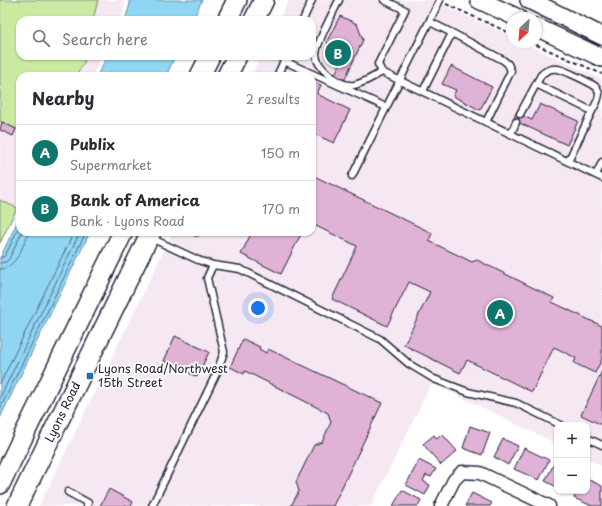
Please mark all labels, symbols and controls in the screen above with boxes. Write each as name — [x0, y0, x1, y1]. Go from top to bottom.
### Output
north arrow — [506, 12, 542, 48]
search box — [16, 16, 316, 60]
icon: search — [30, 27, 52, 49]
text: Search here — [62, 27, 148, 50]
pin: B — [325, 38, 351, 68]
text: Nearby — [32, 85, 94, 111]
text: 2 results — [246, 89, 300, 108]
text: Publix — [70, 132, 115, 155]
text: A — [40, 143, 50, 162]
text: 150 m — [261, 143, 300, 162]
text: Supermarket — [70, 155, 152, 174]
text: Bank of America — [70, 188, 200, 211]
text: B — [41, 199, 49, 218]
text: 170 m — [262, 199, 300, 218]
text: Bank · Lyons Road — [70, 211, 185, 230]
your location — [248, 298, 268, 318]
pin: A — [487, 298, 513, 328]
place label: Lyons Road/Northwest 15th Street — [98, 359, 228, 391]
marker: Lyons Road/Northwest 15th Street — [85, 371, 95, 381]
street label: Lyons Road — [40, 378, 85, 445]
map controls — [554, 422, 590, 494]
button: + — [554, 422, 590, 458]
button: − — [554, 458, 590, 494]

